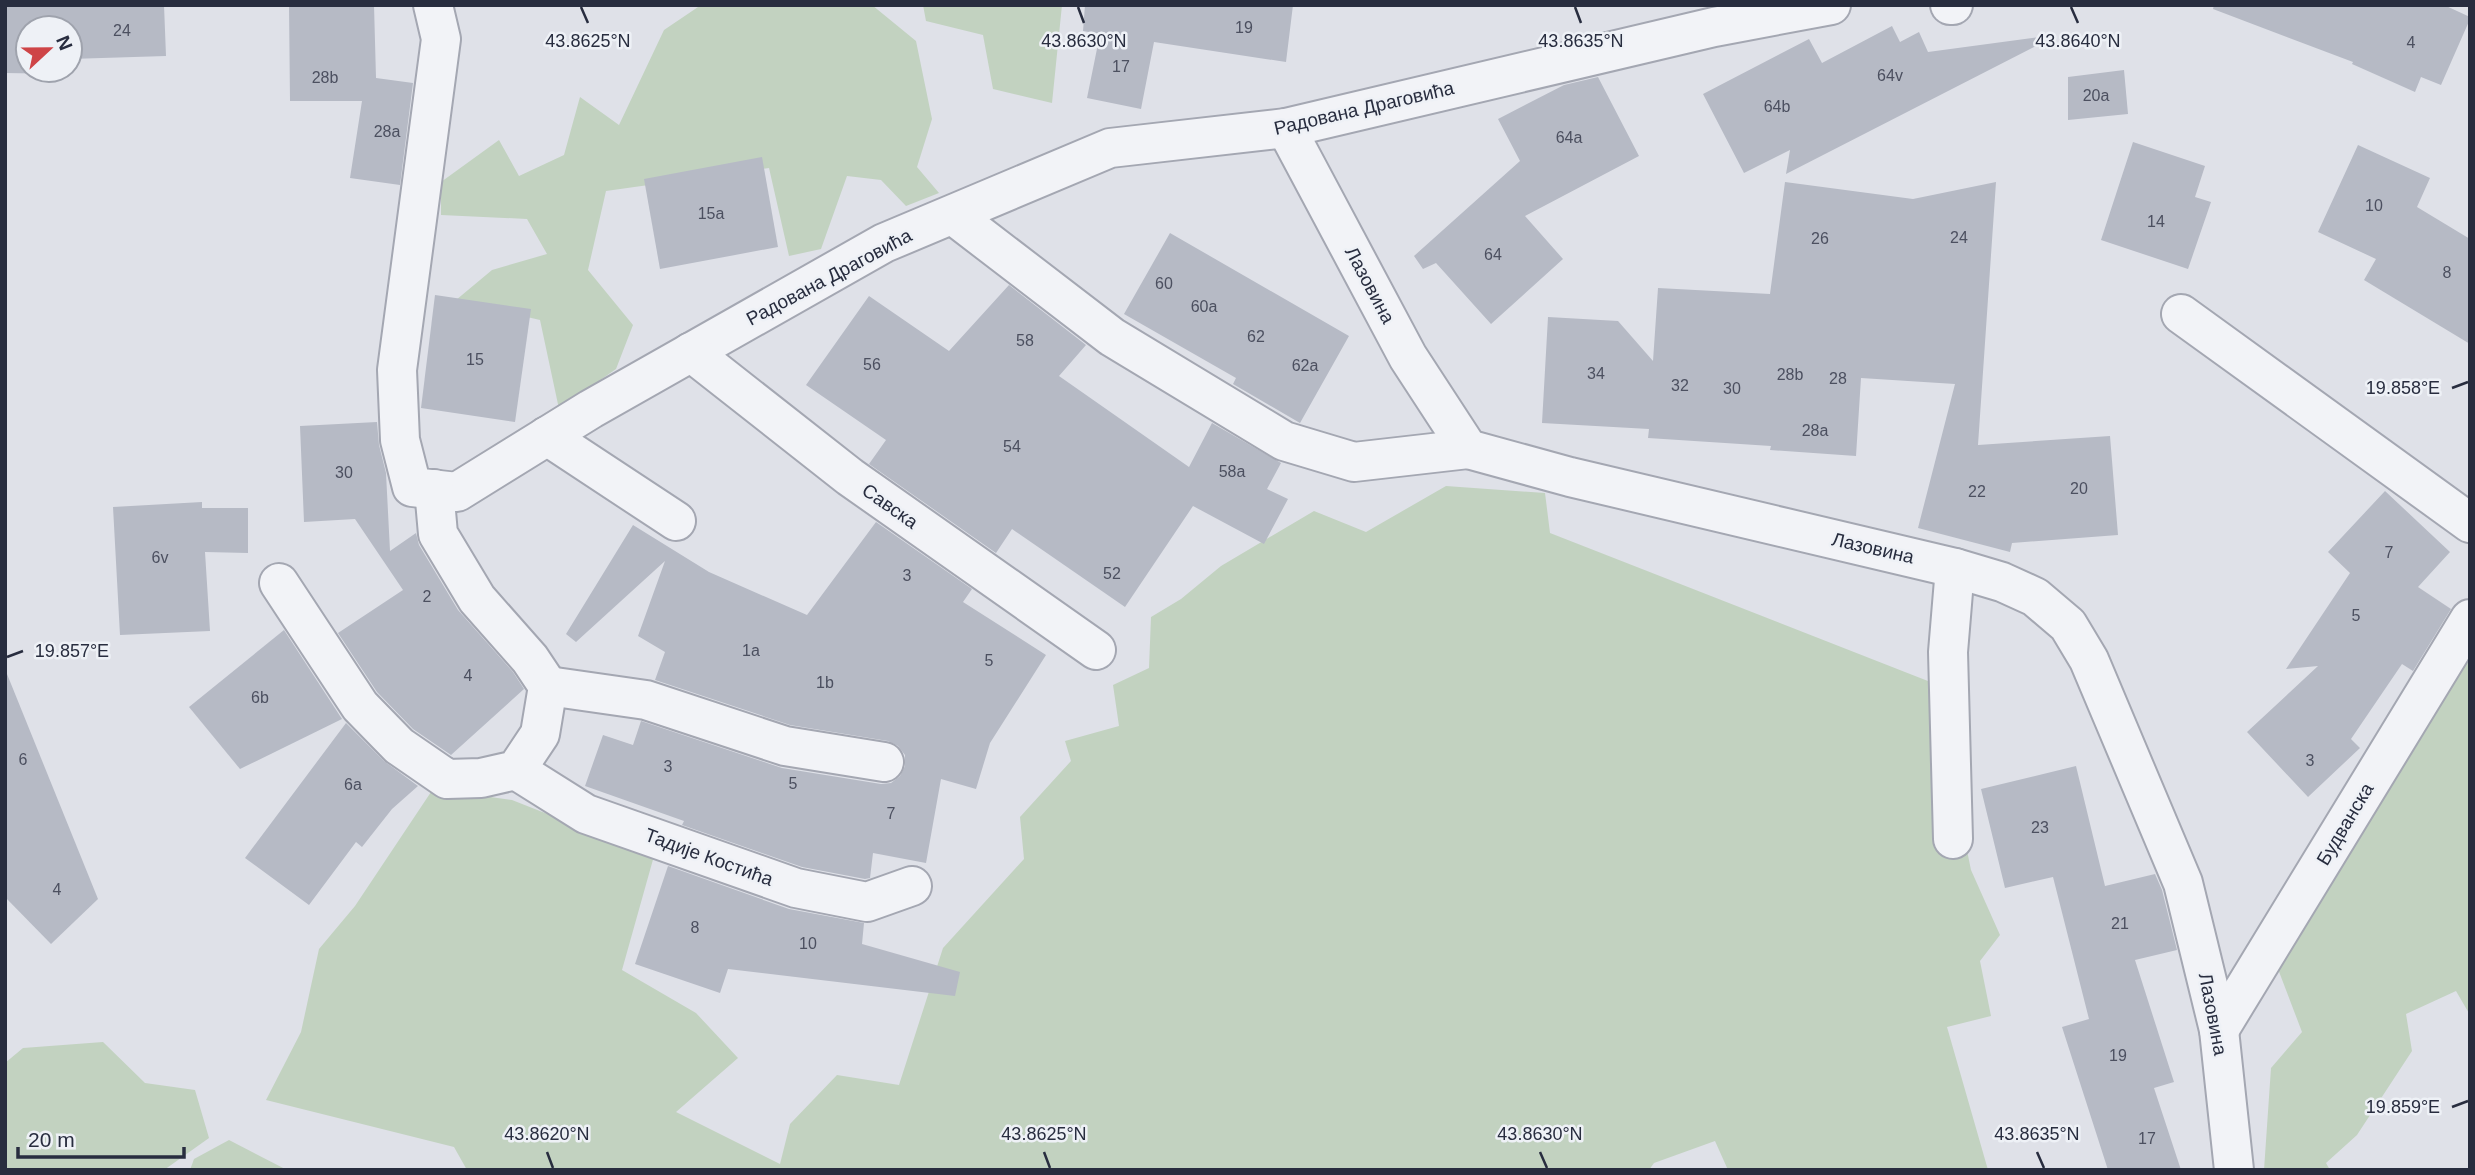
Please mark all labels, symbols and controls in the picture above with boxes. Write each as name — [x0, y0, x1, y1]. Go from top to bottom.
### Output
north arrow — [14, 14, 84, 84]
house number: 19 — [1235, 19, 1253, 36]
house number: 24 — [113, 22, 131, 39]
text: 43.8625°N — [545, 31, 631, 51]
text: 43.8630°N — [1041, 31, 1127, 51]
text: 43.8635°N — [1538, 31, 1624, 51]
text: 43.8640°N — [2035, 31, 2121, 51]
text: N — [52, 33, 77, 53]
house number: 4 — [2407, 34, 2416, 51]
house number: 17 — [1112, 58, 1130, 75]
house number: 64v — [1877, 67, 1903, 84]
house number: 28b — [312, 69, 338, 86]
street label: Радована Драговића — [1272, 77, 1456, 139]
house number: 20a — [2083, 87, 2109, 104]
house number: 64b — [1764, 98, 1790, 115]
house number: 28a — [374, 123, 400, 140]
house number: 64a — [1556, 129, 1582, 146]
house number: 10 — [2365, 197, 2383, 214]
house number: 15a — [698, 205, 724, 222]
house number: 14 — [2147, 213, 2165, 230]
street label: Радована Драговића — [743, 224, 916, 329]
house number: 24 — [1950, 229, 1968, 246]
house number: 26 — [1811, 230, 1829, 247]
street label: Лазовина — [1341, 243, 1399, 327]
house number: 64 — [1484, 246, 1502, 263]
house number: 8 — [2443, 264, 2452, 281]
house number: 60 — [1155, 275, 1173, 292]
house number: 60a — [1191, 298, 1217, 315]
house number: 62 — [1247, 328, 1265, 345]
house number: 58 — [1016, 332, 1034, 349]
house number: 15 — [466, 351, 484, 368]
house number: 56 — [863, 356, 881, 373]
house number: 62a — [1292, 357, 1318, 374]
house number: 34 — [1587, 365, 1605, 382]
house number: 28b — [1777, 366, 1803, 383]
house number: 28 — [1829, 370, 1847, 387]
house number: 32 — [1671, 377, 1689, 394]
text: 19.858°E — [2366, 378, 2440, 398]
house number: 30 — [1723, 380, 1741, 397]
house number: 28a — [1802, 422, 1828, 439]
house number: 54 — [1003, 438, 1021, 455]
house number: 58a — [1219, 463, 1245, 480]
house number: 30 — [335, 464, 353, 481]
street label: Савска — [858, 479, 922, 533]
house number: 20 — [2070, 480, 2088, 497]
house number: 22 — [1968, 483, 1986, 500]
street label: Лазовина — [1830, 528, 1917, 568]
house number: 7 — [2385, 544, 2394, 561]
house number: 6v — [152, 549, 168, 566]
house number: 52 — [1103, 565, 1121, 582]
house number: 3 — [903, 567, 912, 584]
house number: 2 — [423, 588, 432, 605]
house number: 5 — [2352, 607, 2361, 624]
text: 19.857°E — [35, 641, 109, 661]
house number: 1a — [742, 642, 760, 659]
house number: 5 — [985, 652, 994, 669]
house number: 4 — [464, 667, 473, 684]
house number: 1b — [816, 674, 834, 691]
house number: 6b — [251, 689, 269, 706]
house number: 6 — [19, 751, 28, 768]
house number: 3 — [2306, 752, 2315, 769]
house number: 3 — [664, 758, 673, 775]
house number: 5 — [789, 775, 798, 792]
house number: 6a — [344, 776, 362, 793]
street label: Будванска — [2312, 779, 2378, 869]
house number: 7 — [887, 805, 896, 822]
house number: 23 — [2031, 819, 2049, 836]
street label: Тадије Костића — [642, 824, 776, 890]
house number: 4 — [53, 881, 62, 898]
house number: 21 — [2111, 915, 2129, 932]
house number: 8 — [691, 919, 700, 936]
house number: 10 — [799, 935, 817, 952]
street label: Лазовина — [2195, 971, 2231, 1057]
house number: 19 — [2109, 1047, 2127, 1064]
text: 19.859°E — [2366, 1097, 2440, 1117]
scale bar — [18, 1116, 184, 1160]
text: 43.8620°N — [504, 1124, 590, 1144]
text: 43.8625°N — [1001, 1124, 1087, 1144]
text: 43.8630°N — [1497, 1124, 1583, 1144]
text: 43.8635°N — [1994, 1124, 2080, 1144]
text: 20 m — [28, 1128, 75, 1151]
house number: 17 — [2138, 1130, 2156, 1147]

